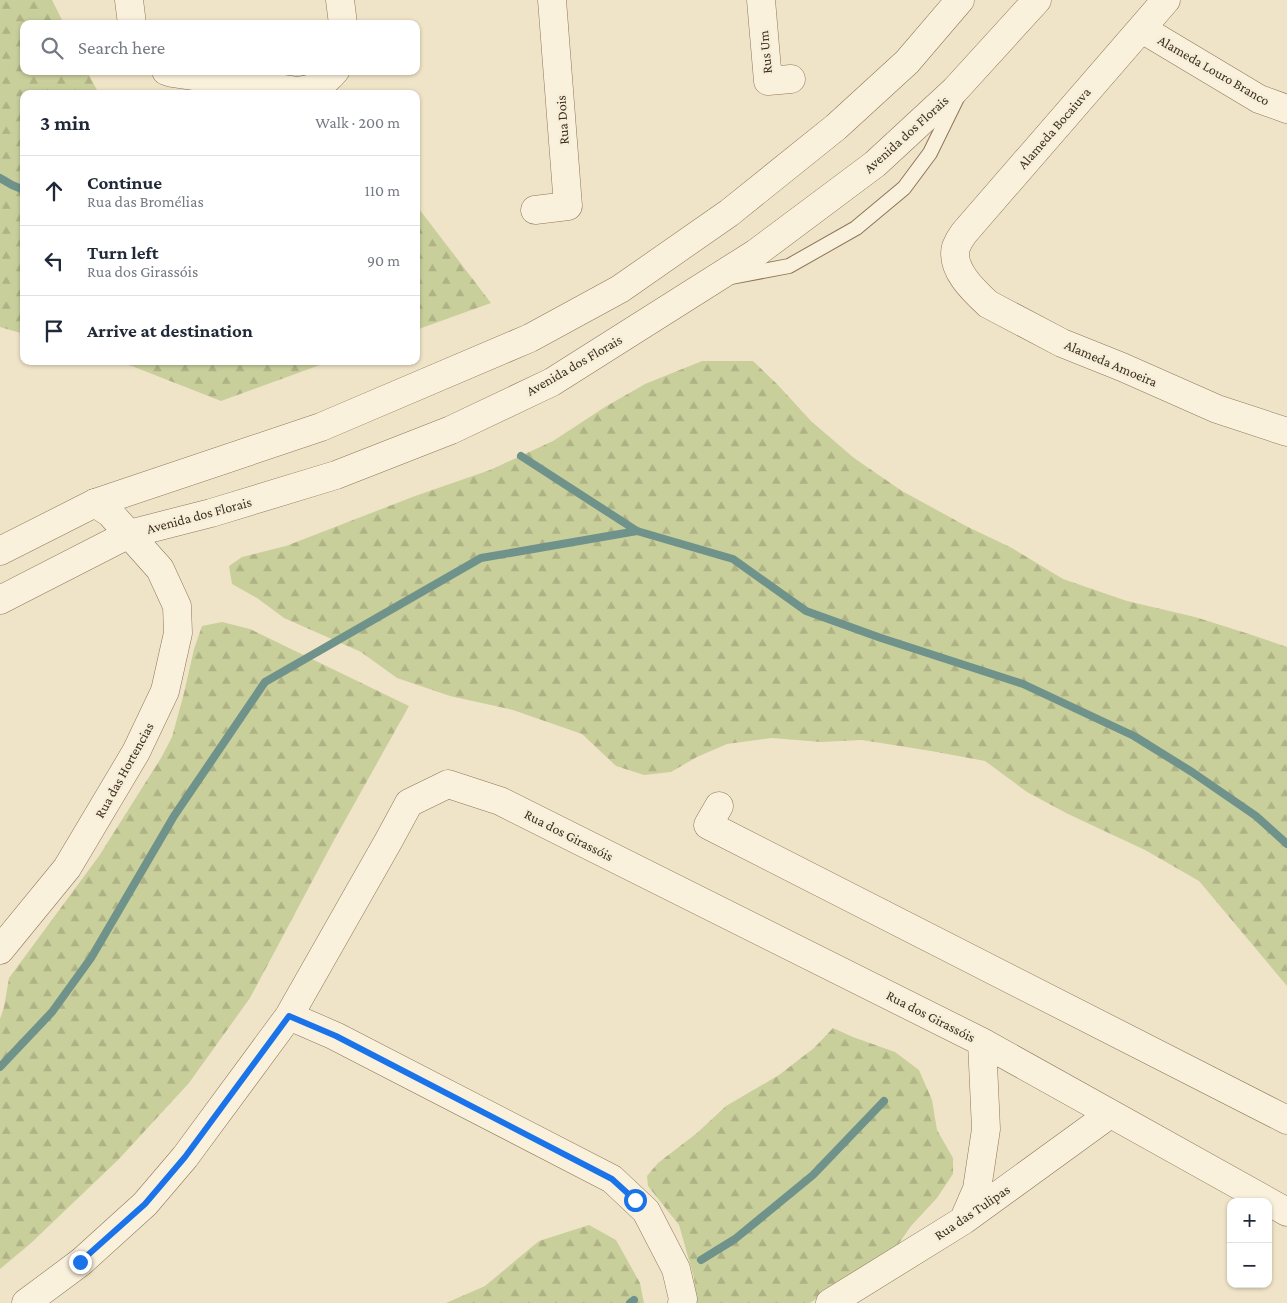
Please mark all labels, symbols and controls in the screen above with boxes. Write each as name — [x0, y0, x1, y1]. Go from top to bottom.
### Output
search box — [20, 20, 420, 75]
street label: Rus Um — [755, 30, 775, 74]
street label: Alameda Louro Branco — [1155, 31, 1273, 109]
icon: search — [38, 34, 66, 62]
text: Search here — [78, 37, 165, 58]
street label: Alameda Bocaiuva — [1014, 84, 1094, 172]
street label: Avenida dos Florais — [860, 92, 952, 176]
street label: Rua Dois — [552, 95, 572, 145]
text: 3 min — [40, 111, 90, 135]
text: Walk · 200 m — [315, 114, 400, 131]
text: Continue — [87, 172, 162, 193]
icon: ahead — [40, 177, 68, 205]
text: 110 m — [364, 182, 400, 199]
text: Rua das Bromélias — [87, 193, 204, 210]
text: Turn left — [87, 242, 159, 263]
icon: left — [40, 247, 68, 275]
text: 90 m — [367, 252, 400, 269]
text: Rua dos Girassóis — [87, 263, 198, 280]
icon: arrive — [40, 317, 68, 345]
text: Arrive at destination — [87, 320, 253, 341]
street label: Avenida dos Florais — [523, 331, 625, 399]
street label: Alameda Amoeira — [1062, 336, 1160, 390]
street label: Avenida dos Florais — [145, 493, 253, 537]
street label: Rua das Hortencias — [91, 719, 157, 821]
street label: Rua dos Girassóis — [522, 806, 616, 864]
street label: Rua dos Girassóis — [884, 987, 978, 1045]
street label: Rua das Tulipas — [931, 1181, 1013, 1243]
route start — [624, 1189, 647, 1212]
map controls — [1227, 1198, 1272, 1288]
button: + — [1227, 1198, 1272, 1243]
button: − — [1227, 1243, 1272, 1288]
route end — [69, 1251, 92, 1274]

